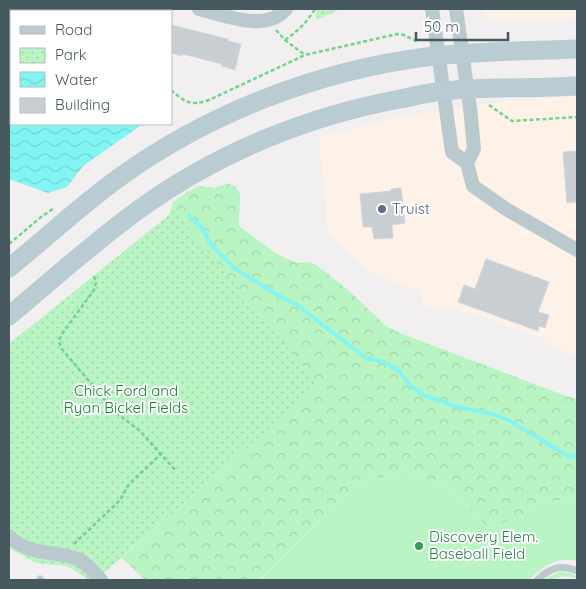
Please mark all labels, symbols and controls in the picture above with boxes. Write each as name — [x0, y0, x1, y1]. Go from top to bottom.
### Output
legend — [10, 10, 172, 125]
scale bar — [416, 10, 508, 42]
text: 50 m — [424, 17, 459, 36]
text: Road — [55, 20, 92, 39]
text: Park — [55, 45, 87, 64]
text: Water — [55, 70, 98, 89]
text: Building — [55, 95, 110, 114]
place label: Truist — [392, 199, 430, 218]
marker: Truist — [376, 203, 388, 215]
park label: Chick Ford and Ryan Bickel Fields — [64, 381, 188, 417]
place label: Discovery Elem. Baseball Field — [429, 527, 538, 563]
marker: Discovery Elem. Baseball Field — [413, 540, 425, 552]

